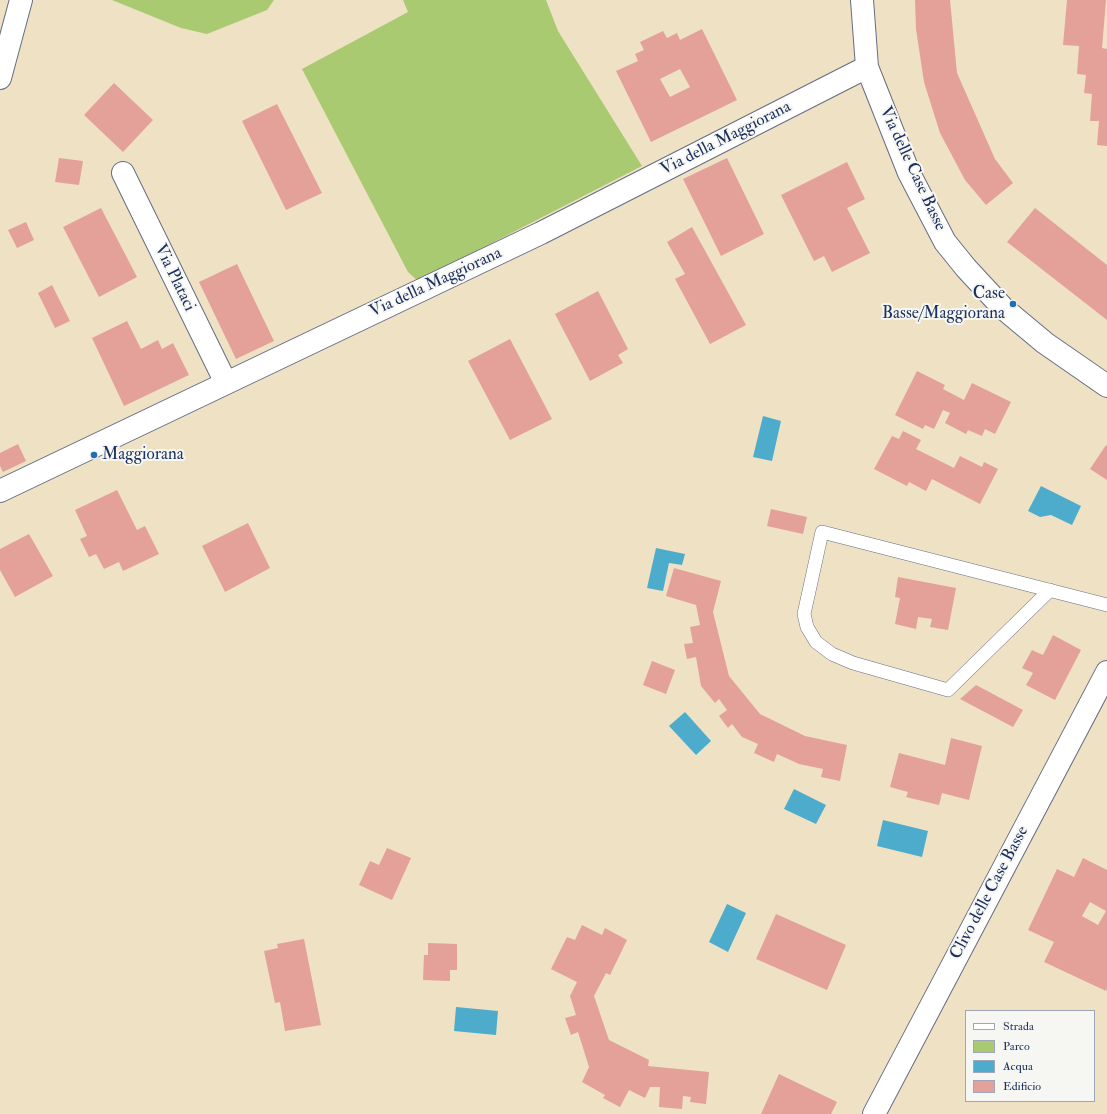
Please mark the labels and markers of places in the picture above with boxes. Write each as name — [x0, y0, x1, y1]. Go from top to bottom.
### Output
place label: Case Basse/Maggiorana — [882, 284, 1005, 324]
marker: Case Basse/Maggiorana — [1008, 299, 1018, 309]
place label: Maggiorana — [102, 445, 184, 465]
marker: Maggiorana — [89, 450, 99, 460]

